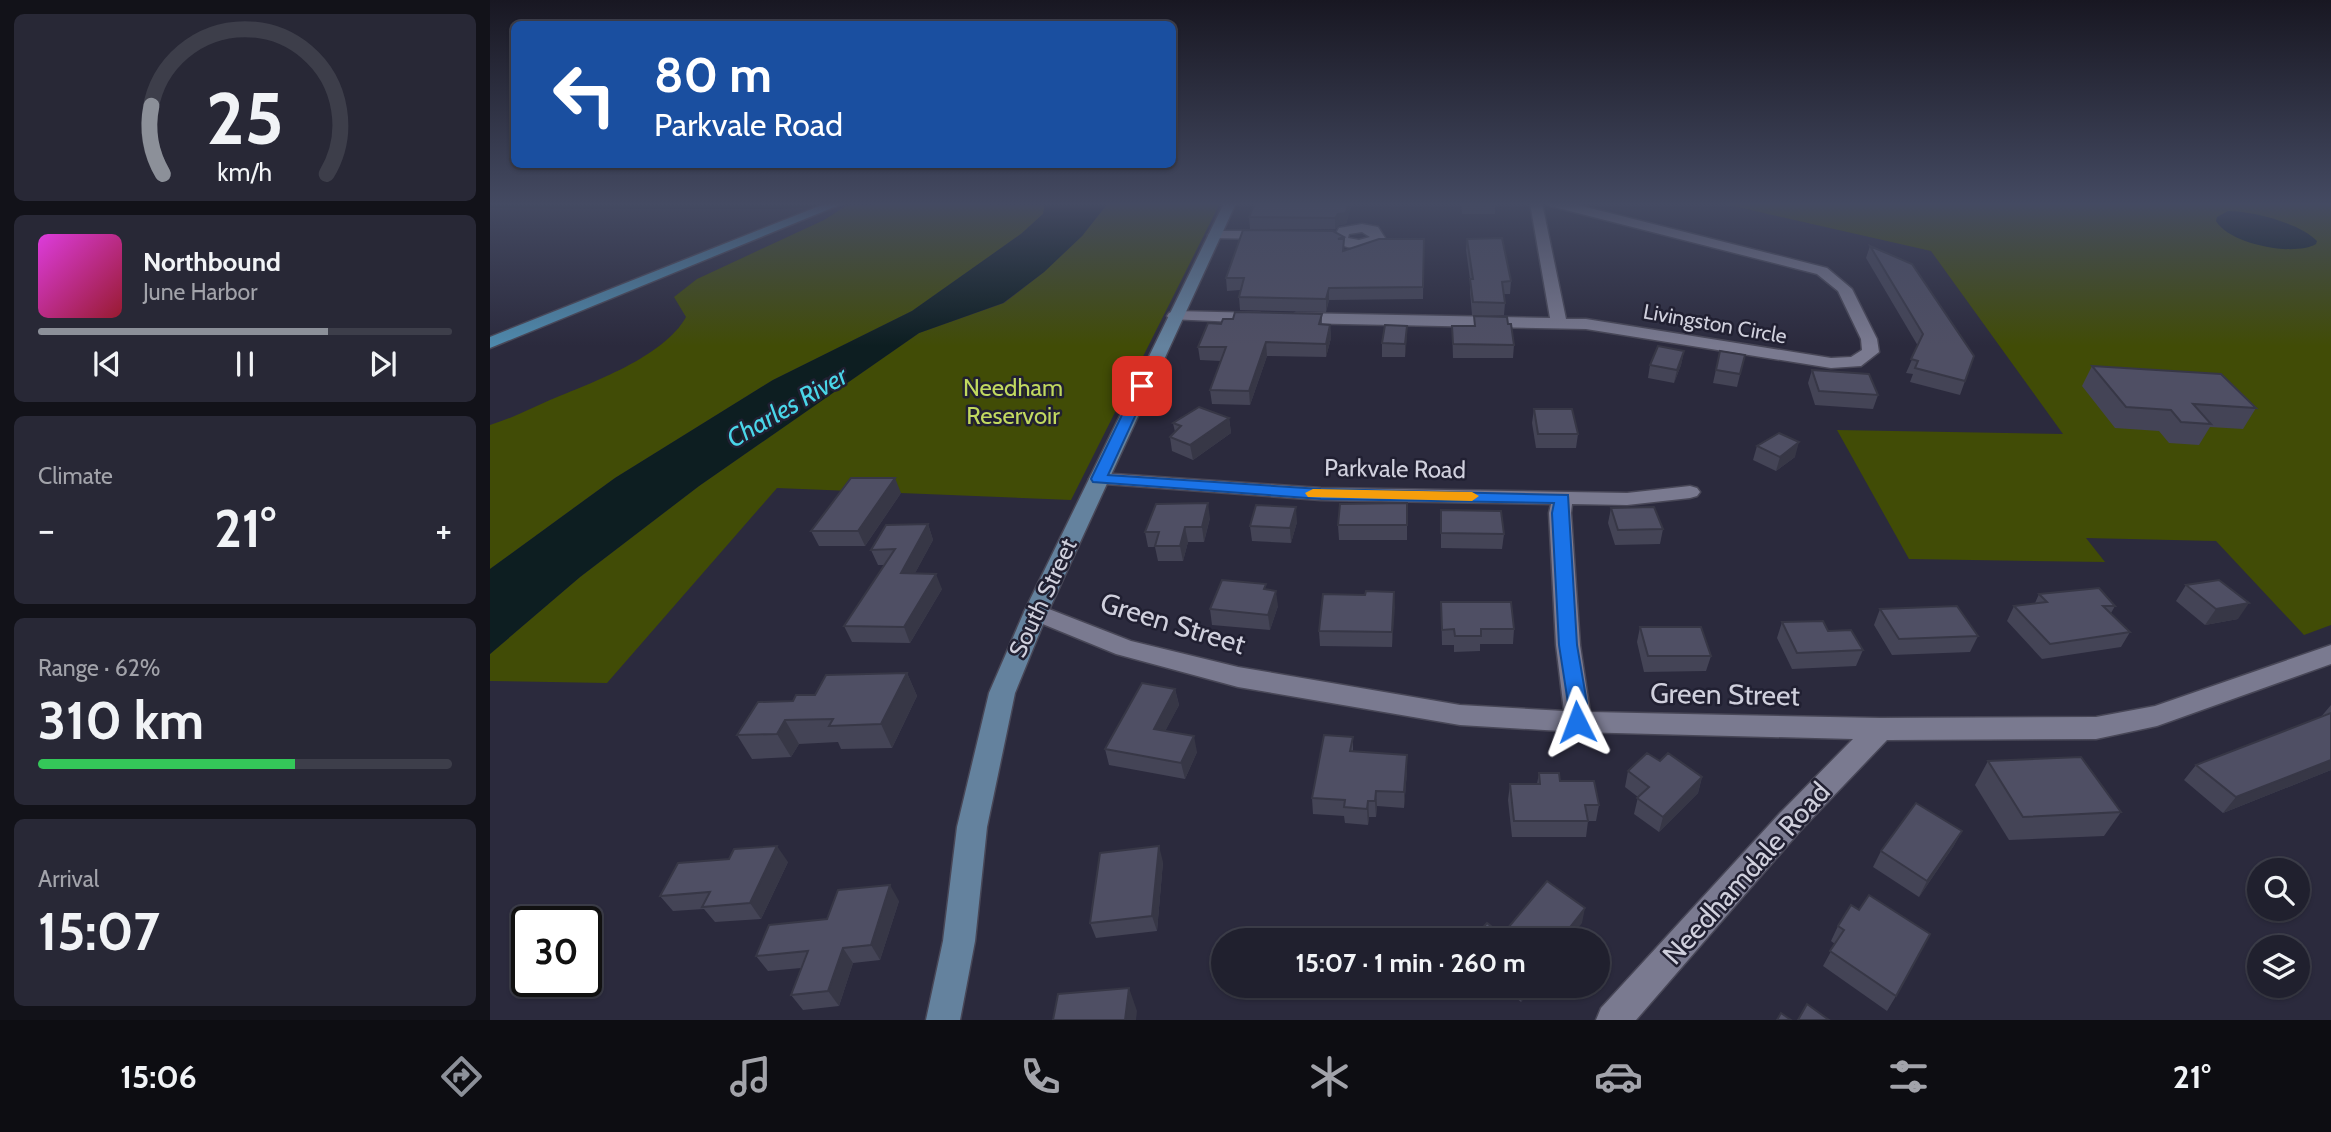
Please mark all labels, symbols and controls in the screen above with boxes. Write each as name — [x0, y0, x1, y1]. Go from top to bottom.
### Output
text: 80 m — [654, 45, 772, 104]
icon: left — [539, 49, 630, 140]
text: 25 — [206, 74, 284, 162]
text: Parkvale Road — [654, 105, 843, 144]
text: km/h — [218, 156, 272, 186]
text: Northbound — [143, 246, 281, 278]
text: June Harbor — [143, 278, 257, 306]
street label: Livingston Circle — [1641, 299, 1789, 348]
icon: previous — [88, 345, 126, 383]
icon: pause — [226, 345, 264, 383]
icon: next — [364, 345, 402, 383]
pin — [1112, 356, 1172, 416]
water label: Charles River — [721, 359, 854, 454]
icon: arrive — [1123, 367, 1161, 405]
park label: Needham Reservoir — [963, 373, 1063, 430]
street label: Parkvale Road — [1324, 453, 1466, 484]
text: Climate — [38, 462, 113, 490]
text: 21° — [214, 497, 276, 560]
text: − — [38, 506, 55, 553]
text: + — [435, 506, 452, 553]
street label: South Street — [1002, 534, 1083, 662]
street label: Green Street — [1096, 585, 1250, 661]
text: Range · 62% — [38, 654, 161, 682]
street label: Green Street — [1650, 676, 1800, 712]
position arrow — [1540, 685, 1614, 759]
text: 310 km — [38, 689, 204, 752]
street label: Needhamdale Road — [1655, 775, 1837, 971]
map controls — [2247, 858, 2310, 998]
button: search — [2247, 858, 2310, 921]
text: Arrival — [38, 865, 99, 893]
text: 15:07 — [38, 900, 160, 963]
speed limit sign: 30 — [511, 906, 602, 997]
button: layers — [2247, 935, 2310, 998]
text: 15:07 · 1 min · 260 m — [1295, 947, 1526, 979]
icon: directions — [437, 1052, 486, 1101]
icon: music — [726, 1052, 775, 1101]
icon: phone — [1016, 1052, 1065, 1101]
icon: climate — [1305, 1052, 1354, 1101]
icon: car — [1594, 1052, 1643, 1101]
icon: filters — [1884, 1052, 1933, 1101]
text: 15:06 — [120, 1057, 197, 1096]
text: 21° — [2173, 1057, 2211, 1096]

